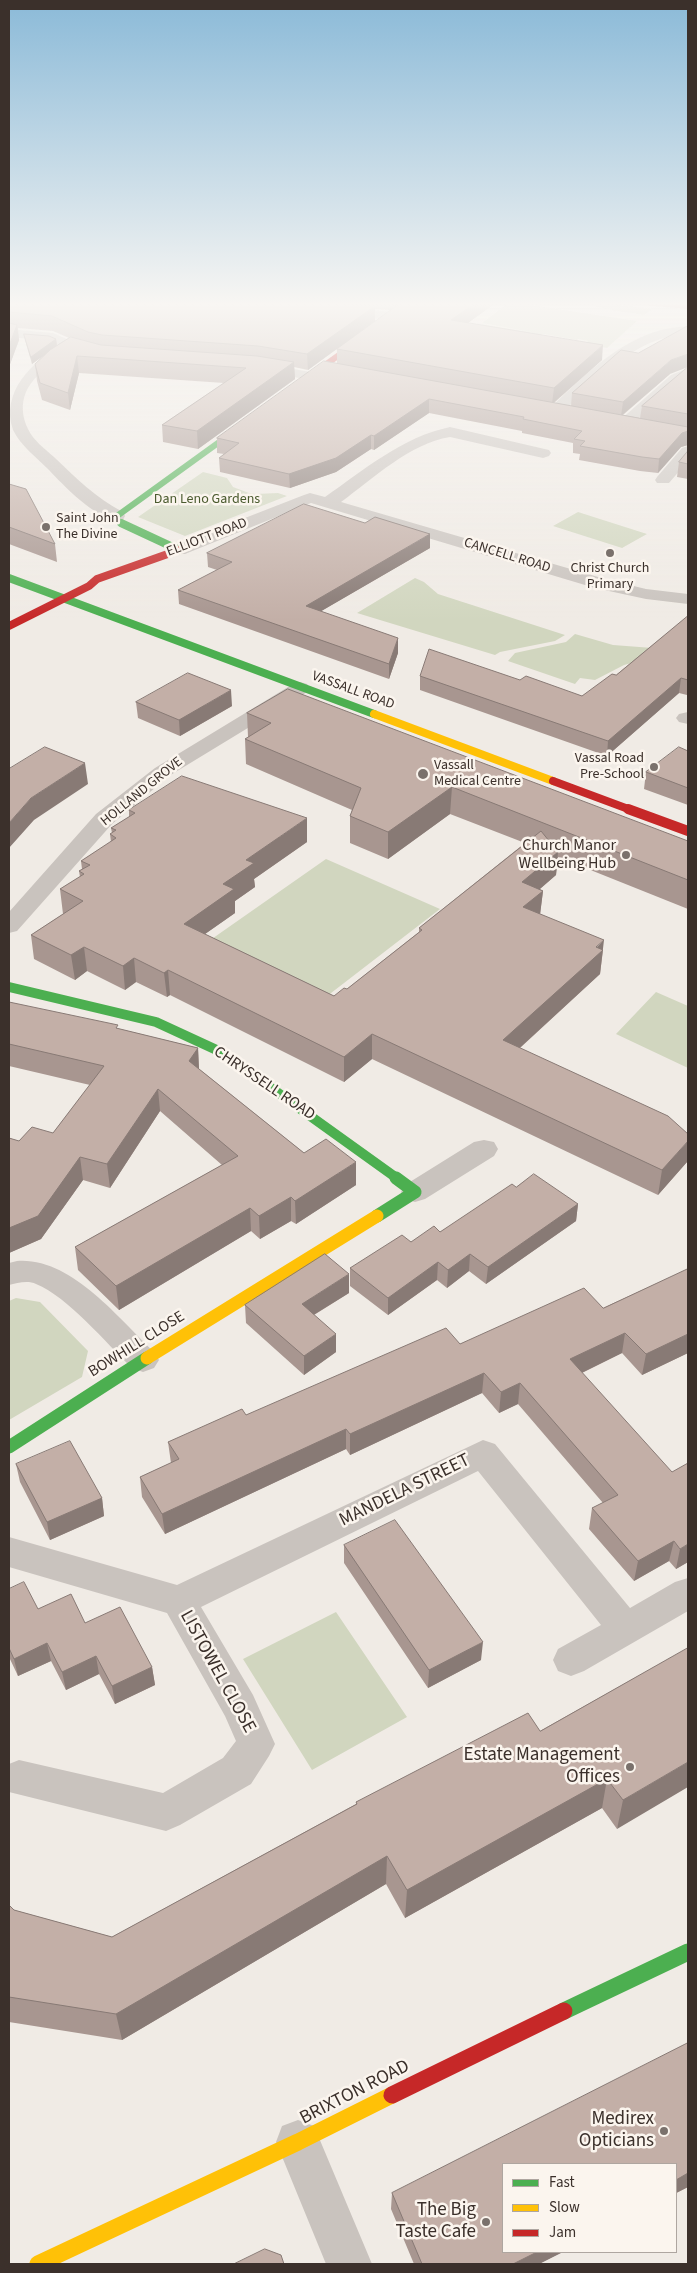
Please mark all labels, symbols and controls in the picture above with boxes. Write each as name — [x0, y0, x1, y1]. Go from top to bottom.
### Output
park label: Dan Leno Gardens — [154, 492, 260, 508]
place label: Saint John The Divine — [56, 511, 119, 544]
street label: ELLIOTT ROAD — [164, 515, 250, 561]
marker: Saint John The Divine — [40, 521, 52, 533]
street label: CANCELL ROAD — [462, 535, 552, 577]
marker: Christ Church Primary — [604, 547, 616, 559]
place label: Christ Church Primary — [571, 561, 649, 594]
street label: VASSALL ROAD — [309, 668, 397, 714]
place label: Vassal Road Pre-School — [575, 751, 644, 784]
street label: HOLLAND GROVE — [98, 754, 186, 830]
place label: Vassall Medical Centre — [434, 758, 521, 790]
marker: Vassal Road Pre-School — [648, 761, 660, 773]
marker: Vassall Medical Centre — [416, 767, 430, 781]
place label: Church Manor Wellbeing Hub — [519, 836, 616, 874]
marker: Church Manor Wellbeing Hub — [620, 849, 632, 861]
street label: CHRYSSELL ROAD — [210, 1043, 318, 1125]
street label: BOWHILL CLOSE — [85, 1308, 189, 1382]
street label: MANDELA STREET — [336, 1450, 474, 1532]
street label: LISTOWEL CLOSE — [174, 1607, 260, 1737]
place label: Estate Management Offices — [464, 1745, 620, 1789]
marker: Estate Management Offices — [624, 1761, 636, 1773]
street label: BRIXTON ROAD — [296, 2056, 414, 2130]
place label: Medirex Opticians — [579, 2109, 654, 2153]
marker: Medirex Opticians — [658, 2125, 670, 2137]
legend — [502, 2163, 677, 2253]
text: Fast — [549, 2172, 575, 2193]
text: Slow — [549, 2197, 580, 2218]
place label: The Big Taste Cafe — [395, 2200, 476, 2244]
marker: The Big Taste Cafe — [480, 2216, 492, 2228]
text: Jam — [549, 2222, 576, 2243]

